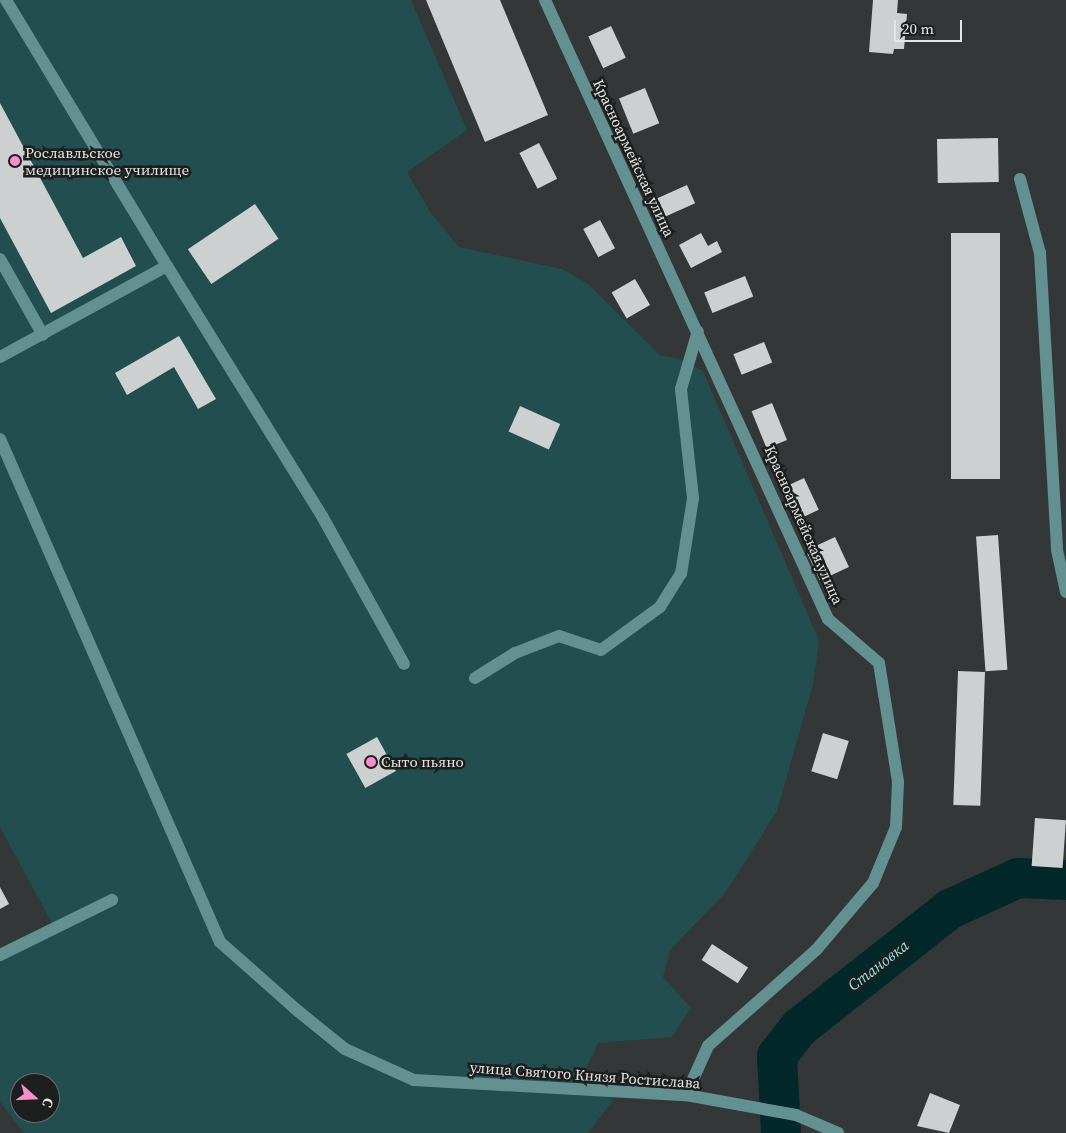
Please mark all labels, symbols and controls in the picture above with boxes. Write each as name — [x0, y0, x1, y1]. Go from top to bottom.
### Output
scale bar — [896, 10, 964, 42]
text: 20 m — [902, 18, 934, 39]
street label: Красноармейская улица — [590, 76, 678, 240]
place label: Рославльское медицинское училище — [25, 143, 189, 178]
marker: Рославльское медицинское училище — [9, 155, 21, 167]
street label: Красноармейская улица — [761, 443, 847, 607]
place label: Сыто пьяно — [381, 753, 464, 771]
marker: Сыто пьяно — [365, 756, 377, 768]
water label: Становка — [844, 935, 912, 995]
street label: улица Святого Князя Ростислава — [469, 1058, 701, 1092]
north arrow — [10, 1073, 60, 1123]
text: С — [37, 1095, 59, 1110]

